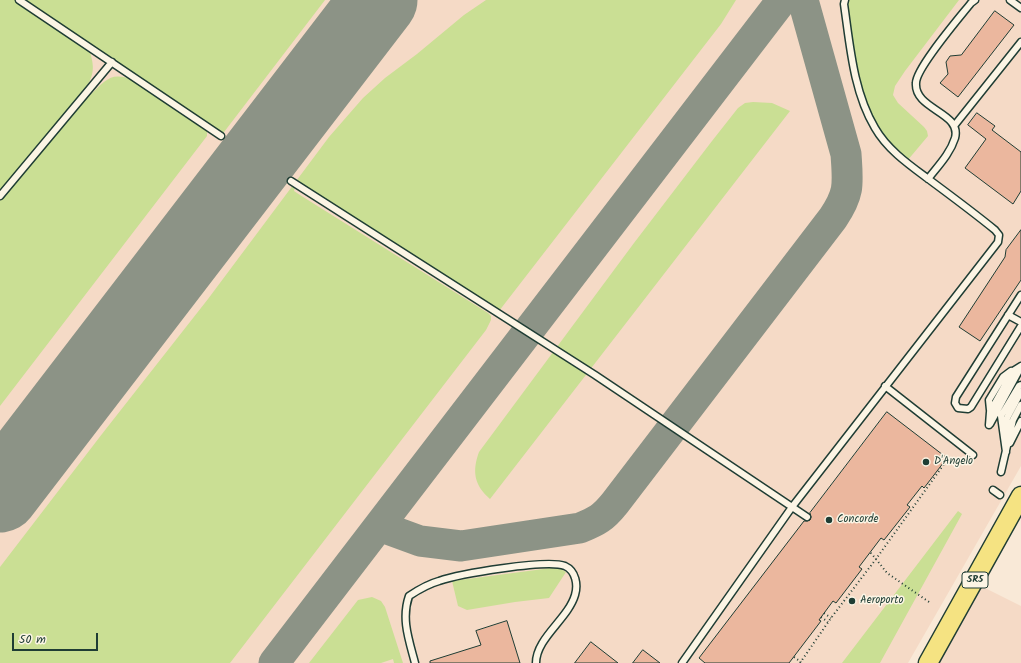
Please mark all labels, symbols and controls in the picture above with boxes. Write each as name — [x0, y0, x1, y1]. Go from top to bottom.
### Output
place label: D'Angelo — [934, 455, 973, 469]
marker: D'Angelo — [921, 457, 931, 467]
place label: Concorde — [837, 513, 878, 527]
marker: Concorde — [824, 515, 834, 525]
road number: SR5 — [962, 572, 988, 588]
place label: Aeroporto — [860, 594, 903, 608]
marker: Aeroporto — [847, 596, 857, 606]
scale bar — [14, 625, 100, 651]
text: 50 m — [19, 630, 46, 649]

